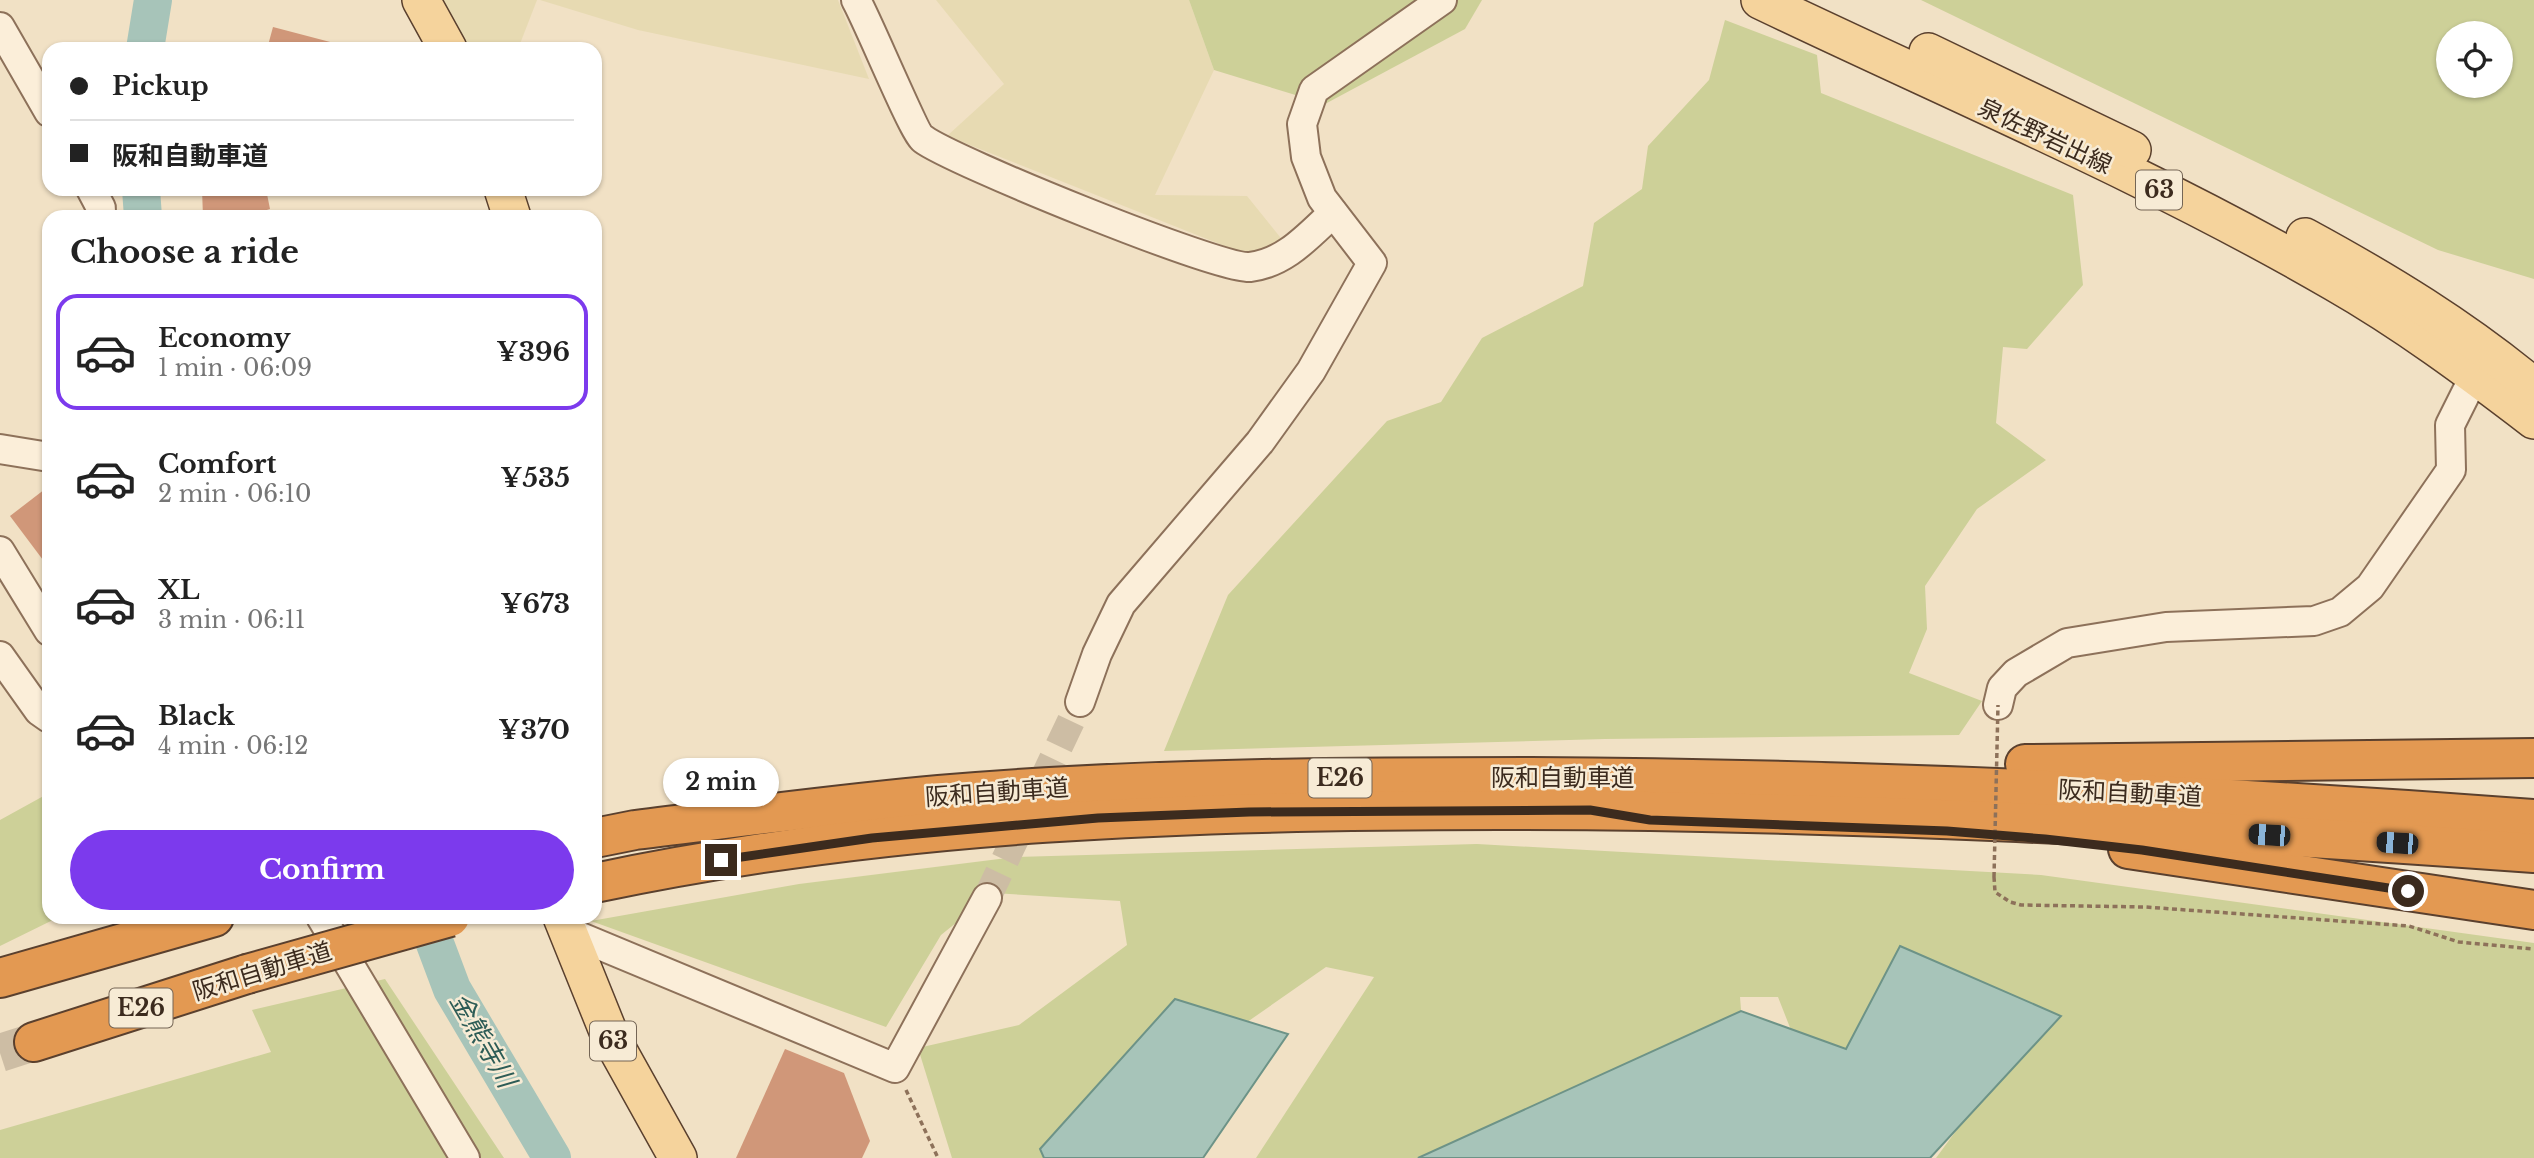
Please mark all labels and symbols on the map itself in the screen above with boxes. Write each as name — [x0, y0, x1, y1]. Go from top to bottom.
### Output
street label: 泉佐野岩出線 — [1974, 92, 2116, 180]
road number: 63 — [2136, 170, 2182, 210]
callout: 2 min — [663, 758, 779, 808]
road number: E26 — [1308, 758, 1372, 798]
street label: 阪和自動車道 — [1491, 763, 1635, 792]
street label: 阪和自動車道 — [924, 773, 1070, 811]
street label: 阪和自動車道 — [2057, 775, 2203, 811]
car — [2248, 823, 2291, 847]
car — [2376, 831, 2419, 855]
route end — [705, 844, 737, 876]
route start — [2392, 875, 2424, 907]
street label: 阪和自動車道 — [189, 936, 335, 1006]
water label: 金熊寺川 — [443, 987, 524, 1096]
road number: E26 — [110, 988, 172, 1028]
road number: 63 — [590, 1022, 636, 1060]

